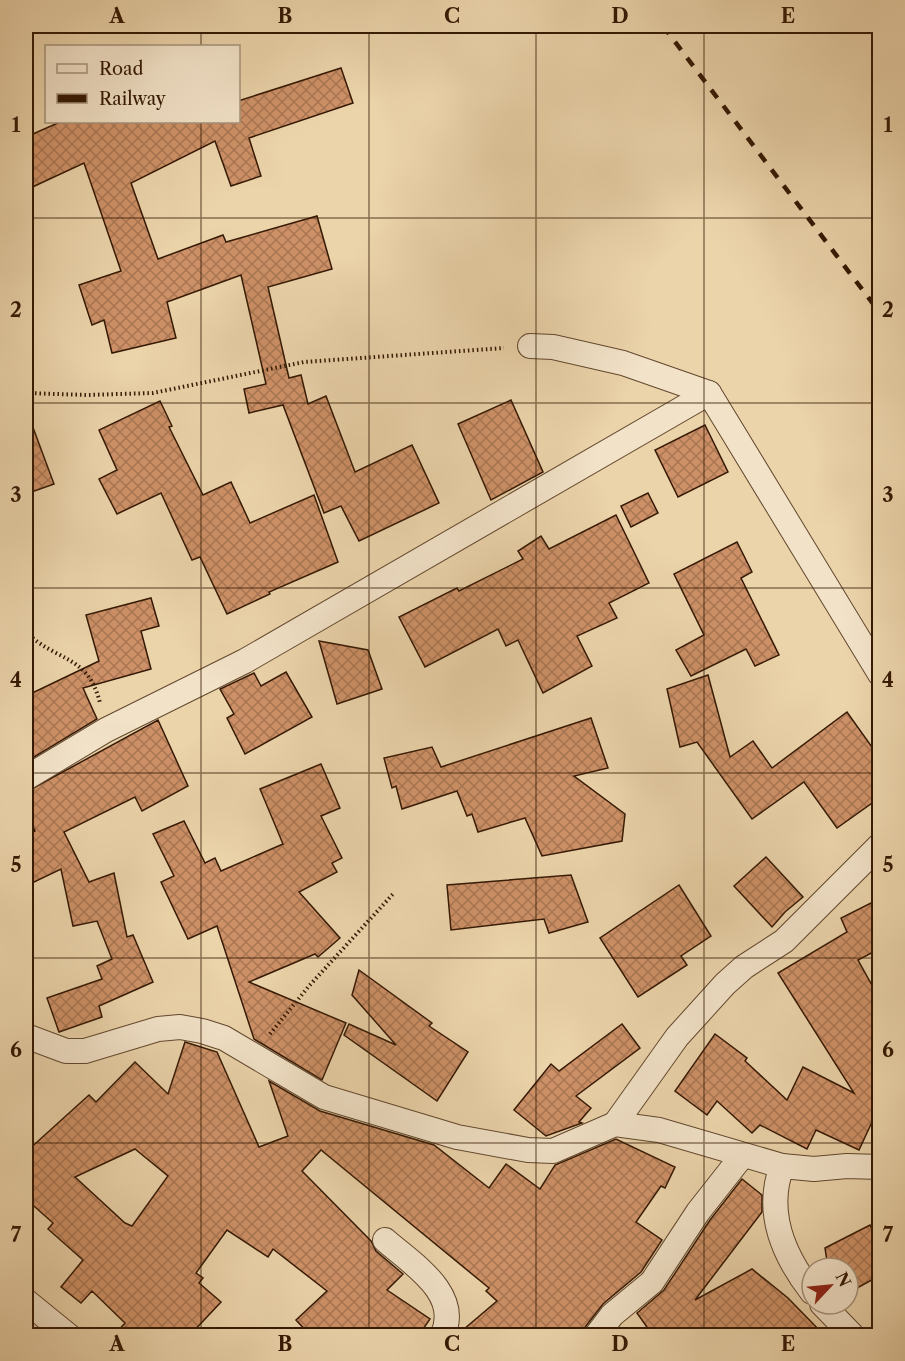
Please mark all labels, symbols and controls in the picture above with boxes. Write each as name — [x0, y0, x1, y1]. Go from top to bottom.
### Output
text: A — [108, 4, 125, 28]
text: B — [278, 4, 293, 28]
text: C — [444, 4, 460, 28]
text: D — [611, 4, 629, 28]
text: E — [781, 4, 795, 28]
legend — [45, 45, 240, 123]
text: Road — [99, 58, 144, 80]
text: Railway — [99, 88, 167, 110]
text: 1 — [12, 113, 21, 137]
text: 1 — [884, 113, 893, 137]
text: 2 — [10, 298, 22, 322]
text: 2 — [882, 298, 894, 322]
text: 3 — [10, 483, 22, 507]
text: 3 — [882, 483, 894, 507]
text: 4 — [10, 668, 22, 692]
text: 4 — [882, 668, 894, 692]
text: 5 — [10, 853, 22, 877]
text: 5 — [882, 853, 894, 877]
text: 6 — [10, 1038, 22, 1062]
text: 6 — [882, 1038, 894, 1062]
text: 7 — [11, 1223, 22, 1247]
text: 7 — [883, 1223, 894, 1247]
north arrow — [800, 1256, 860, 1316]
text: N — [831, 1269, 856, 1290]
text: A — [108, 1332, 125, 1356]
text: B — [278, 1332, 293, 1356]
text: C — [444, 1332, 460, 1356]
text: D — [611, 1332, 629, 1356]
text: E — [781, 1332, 795, 1356]

